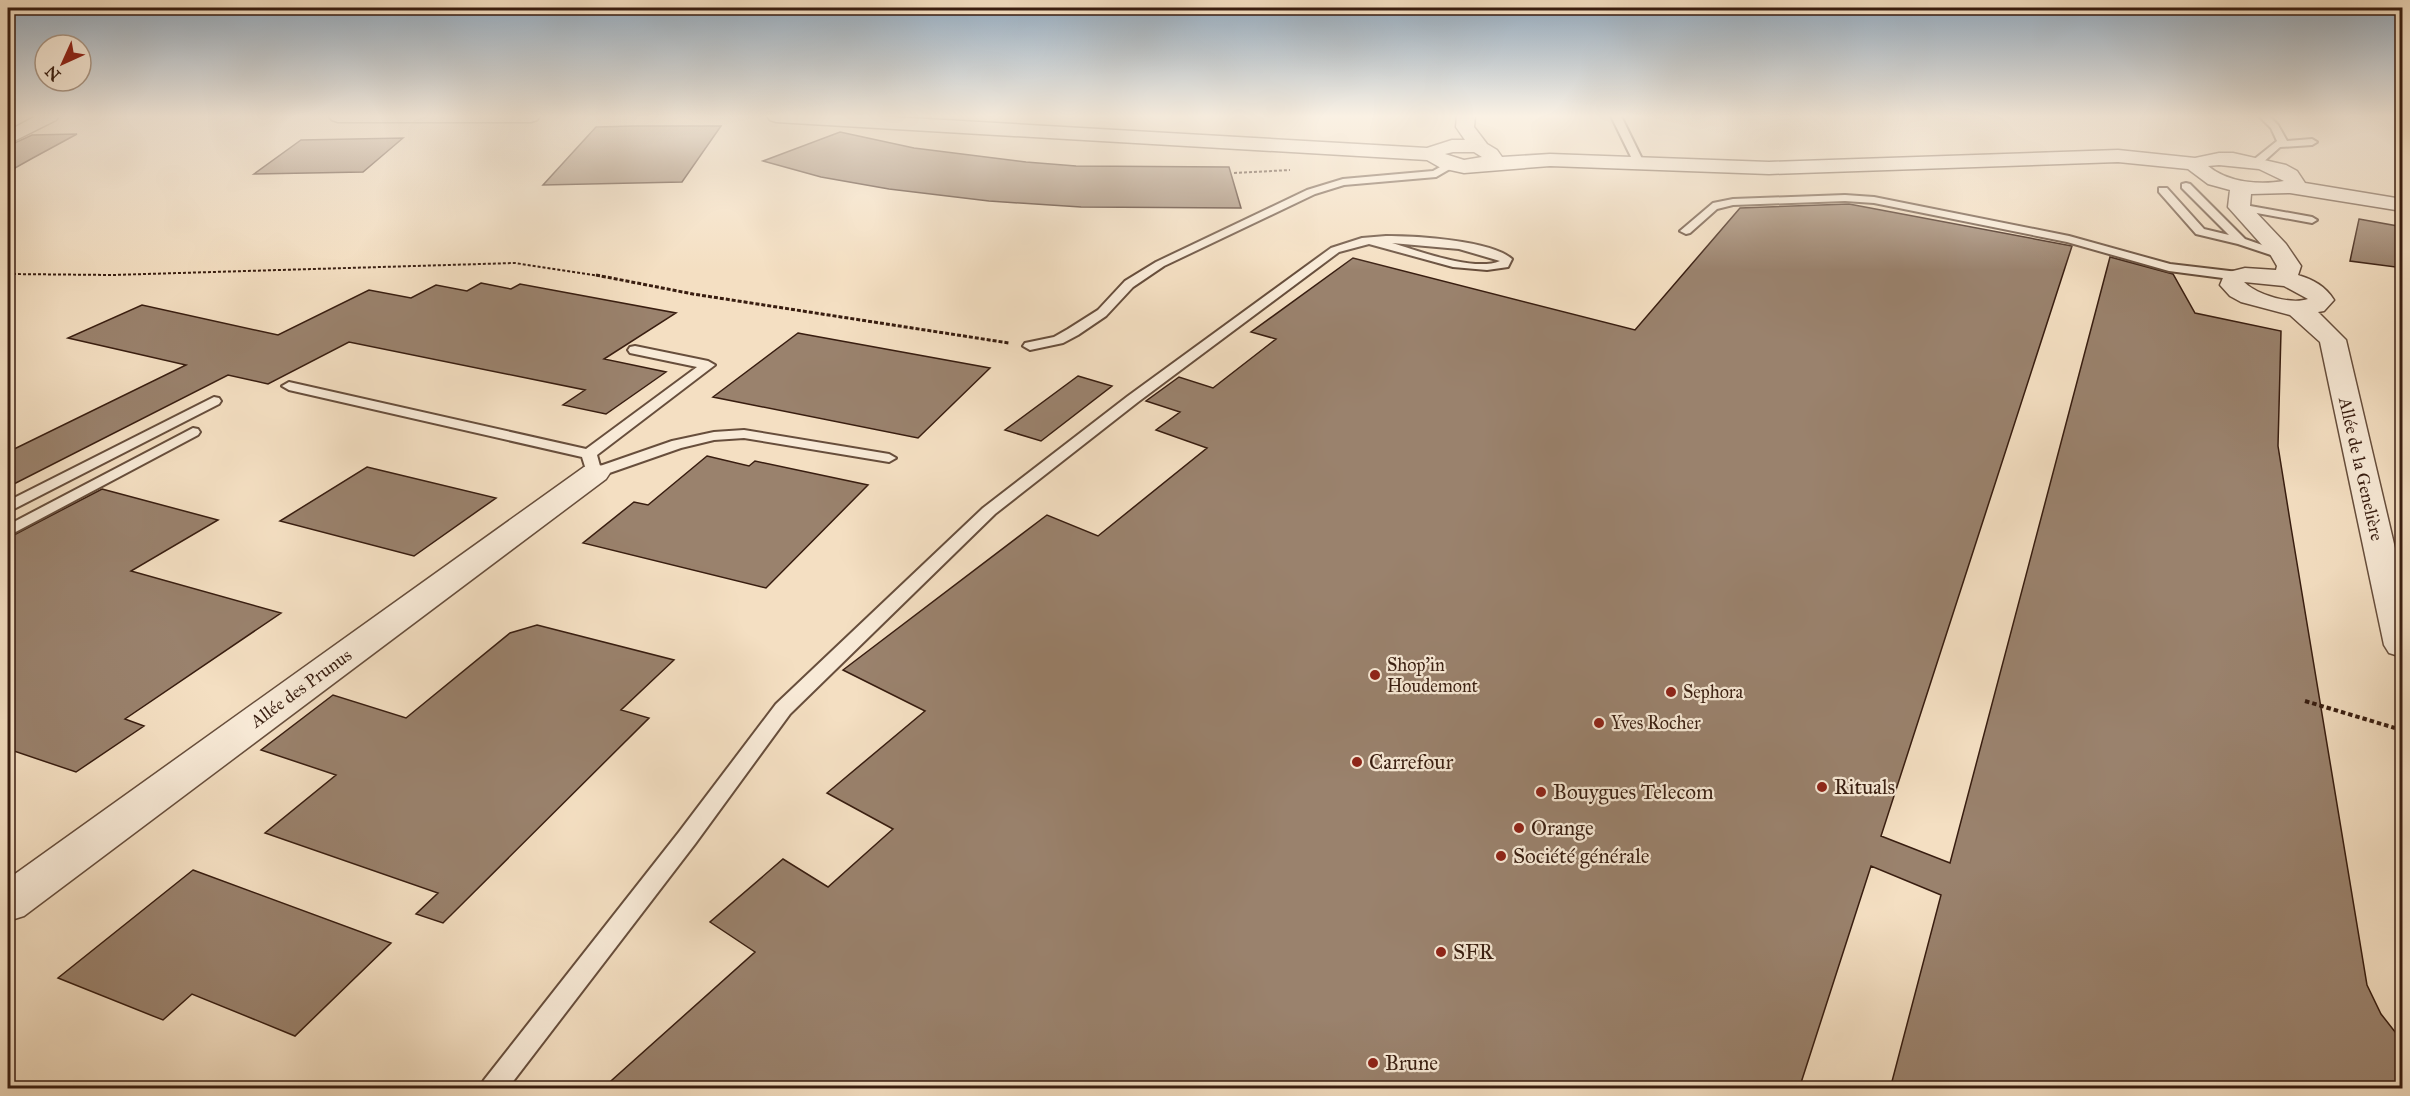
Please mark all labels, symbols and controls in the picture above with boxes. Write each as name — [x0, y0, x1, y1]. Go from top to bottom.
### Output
north arrow — [33, 33, 93, 93]
text: N — [41, 61, 64, 85]
street label: Allée de la Genelière — [2334, 394, 2388, 543]
street label: Allée des Prunus — [245, 644, 356, 733]
place label: Shop’in Houdemont — [1387, 654, 1479, 697]
marker: Shop’in Houdemont — [1368, 668, 1382, 682]
place label: Sephora — [1683, 681, 1744, 703]
marker: Sephora — [1664, 685, 1678, 699]
place label: Yves Rocher — [1611, 712, 1701, 734]
marker: Yves Rocher — [1592, 716, 1606, 730]
place label: Carrefour — [1369, 749, 1453, 775]
marker: Carrefour — [1350, 755, 1364, 769]
place label: Rituals — [1834, 774, 1895, 800]
place label: Bouygues Telecom — [1553, 779, 1714, 805]
marker: Rituals — [1815, 780, 1829, 794]
marker: Bouygues Telecom — [1534, 785, 1548, 799]
place label: Orange — [1531, 815, 1594, 841]
marker: Orange — [1512, 821, 1526, 835]
place label: Société générale — [1513, 843, 1650, 869]
marker: Société générale — [1494, 849, 1508, 863]
place label: SFR — [1453, 939, 1495, 965]
marker: SFR — [1434, 945, 1448, 959]
place label: Brune — [1385, 1050, 1438, 1076]
marker: Brune — [1366, 1056, 1380, 1070]

